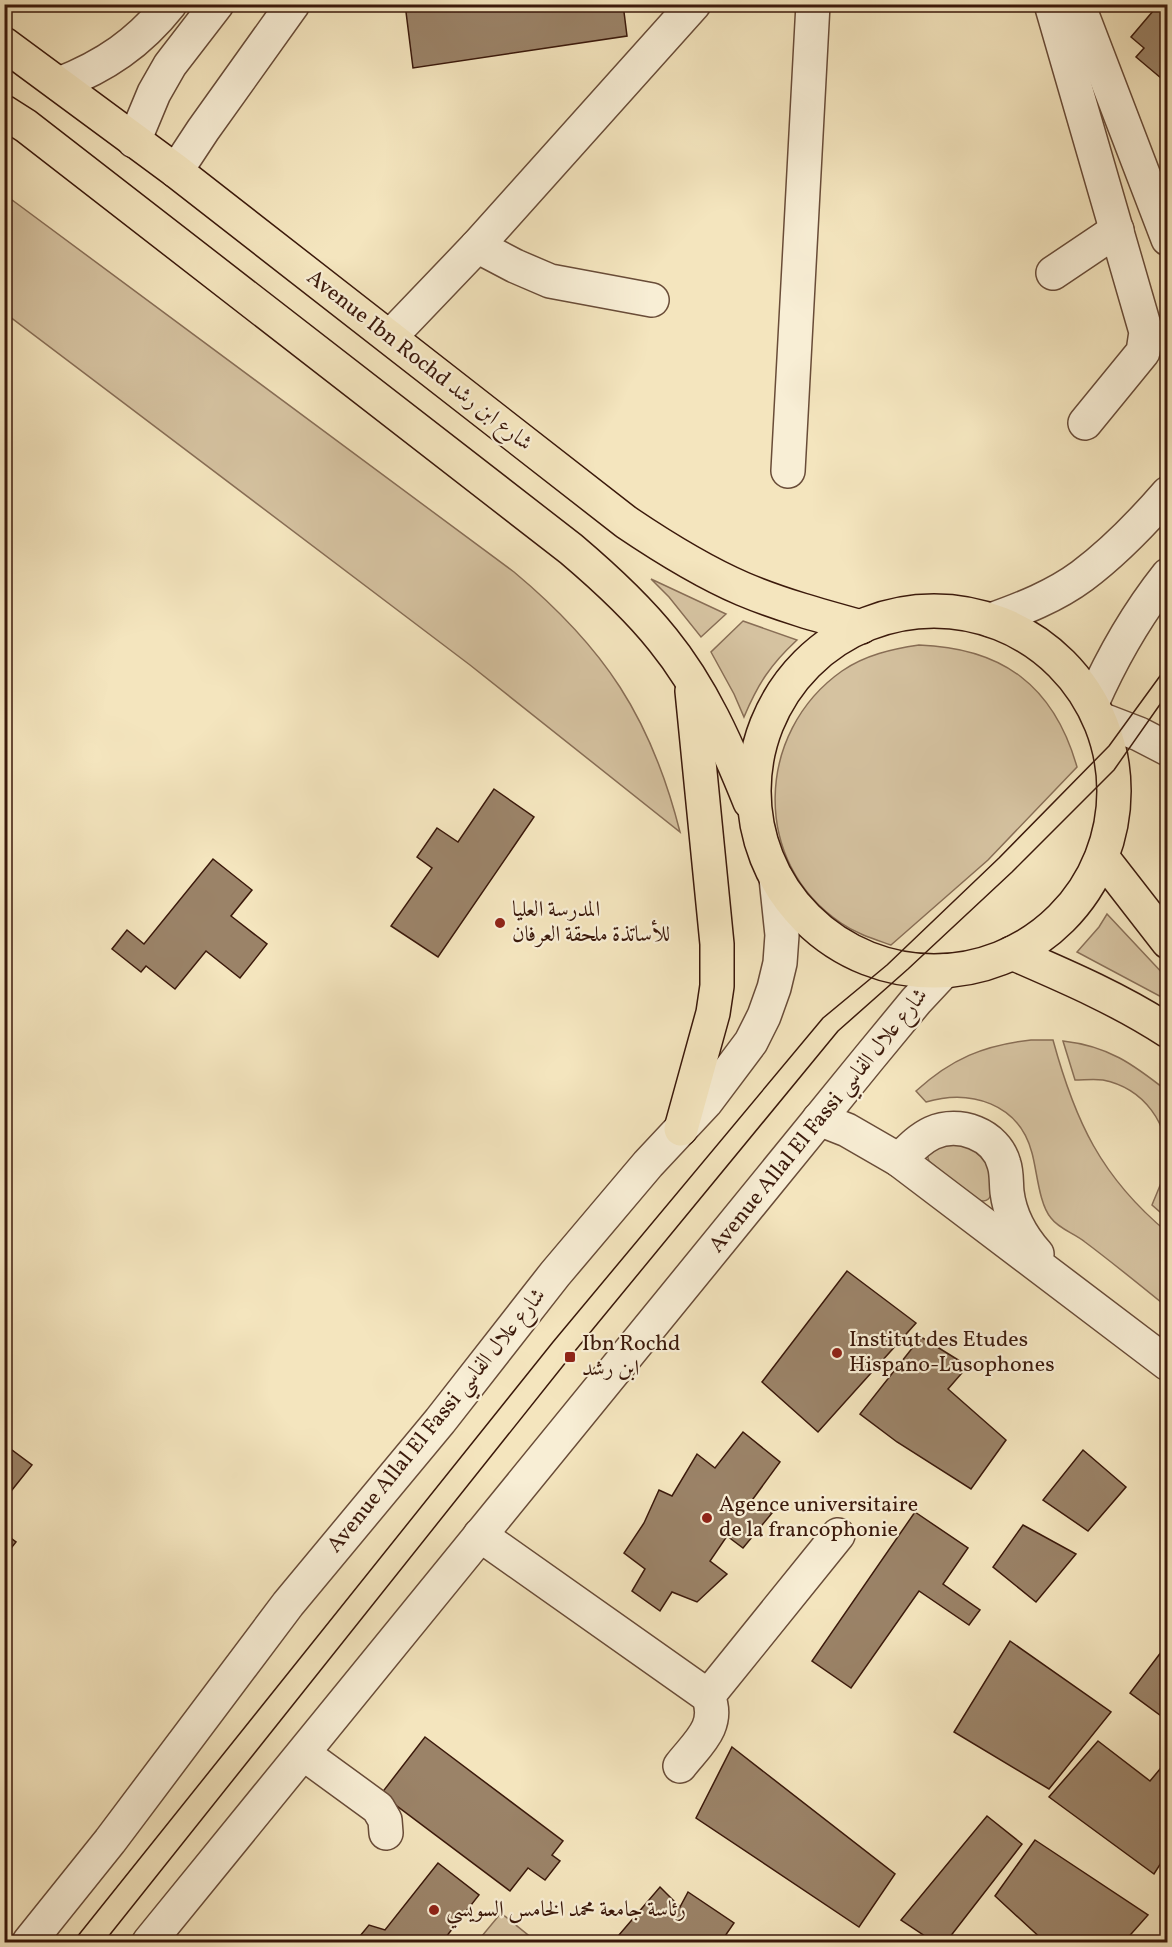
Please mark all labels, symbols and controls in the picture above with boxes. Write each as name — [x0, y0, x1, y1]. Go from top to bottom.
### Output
street label: Avenue Ibn Rochd شارع ابن رشد — [299, 263, 539, 460]
place label: المدرسة العليا للأساتذة ملحقة العرفان — [512, 895, 670, 951]
marker: المدرسة العليا للأساتذة ملحقة العرفان — [493, 916, 507, 930]
street label: Avenue Allal El Fassi شارع علال الفاسي — [702, 982, 938, 1262]
street label: Avenue Allal El Fassi شارع علال الفاسي — [320, 1282, 556, 1562]
place label: Institut des Etudes Hispano-Lusophones — [849, 1325, 1055, 1381]
place label: Ibn Rochd ابن رشد — [582, 1329, 680, 1385]
marker: Institut des Etudes Hispano-Lusophones — [830, 1346, 844, 1360]
marker: Ibn Rochd ابن رشد — [563, 1350, 577, 1364]
place label: Agence universitaire de la francophonie — [719, 1490, 918, 1546]
marker: Agence universitaire de la francophonie — [700, 1511, 714, 1525]
place label: رئاسة جامعة محمد الخامس السويسي — [446, 1895, 686, 1929]
marker: رئاسة جامعة محمد الخامس السويسي — [427, 1903, 441, 1917]

